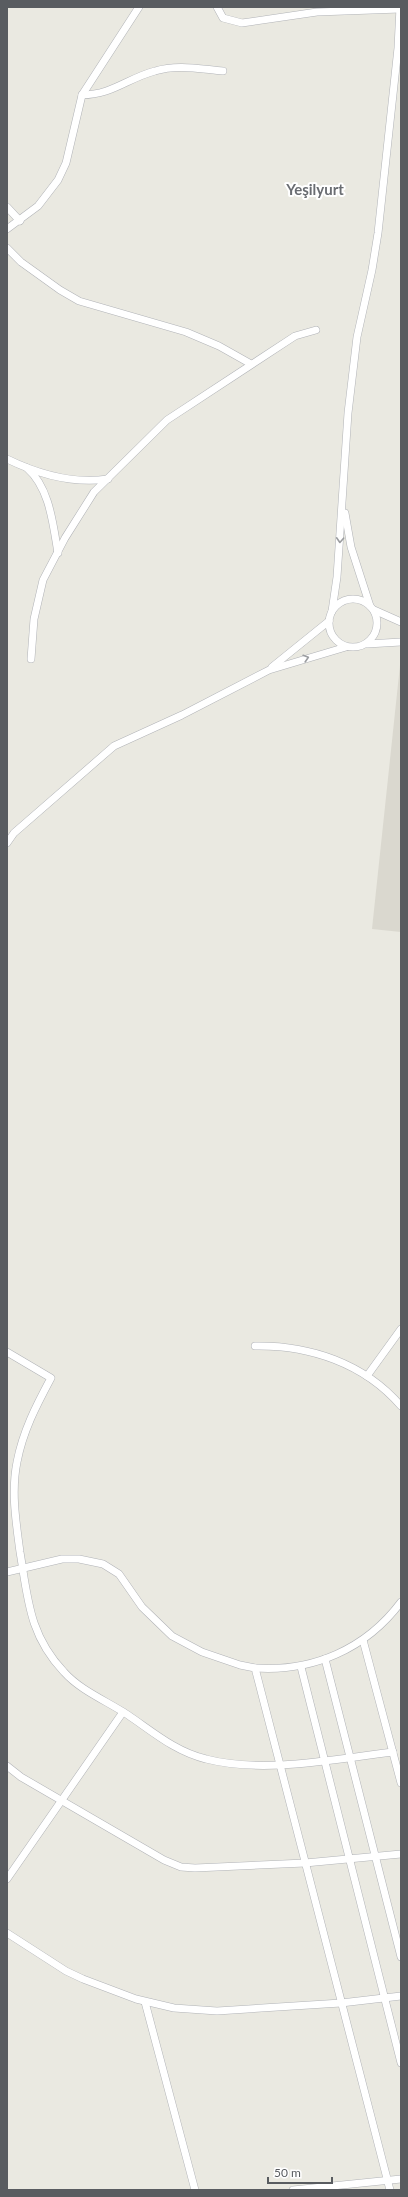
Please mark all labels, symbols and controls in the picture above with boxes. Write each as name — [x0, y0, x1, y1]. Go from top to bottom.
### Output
district label: Yeşilyurt — [285, 180, 344, 198]
one-way arrow — [336, 537, 344, 543]
one-way arrow — [303, 654, 310, 663]
scale bar — [268, 2159, 332, 2185]
text: 50 m — [274, 2165, 301, 2180]

